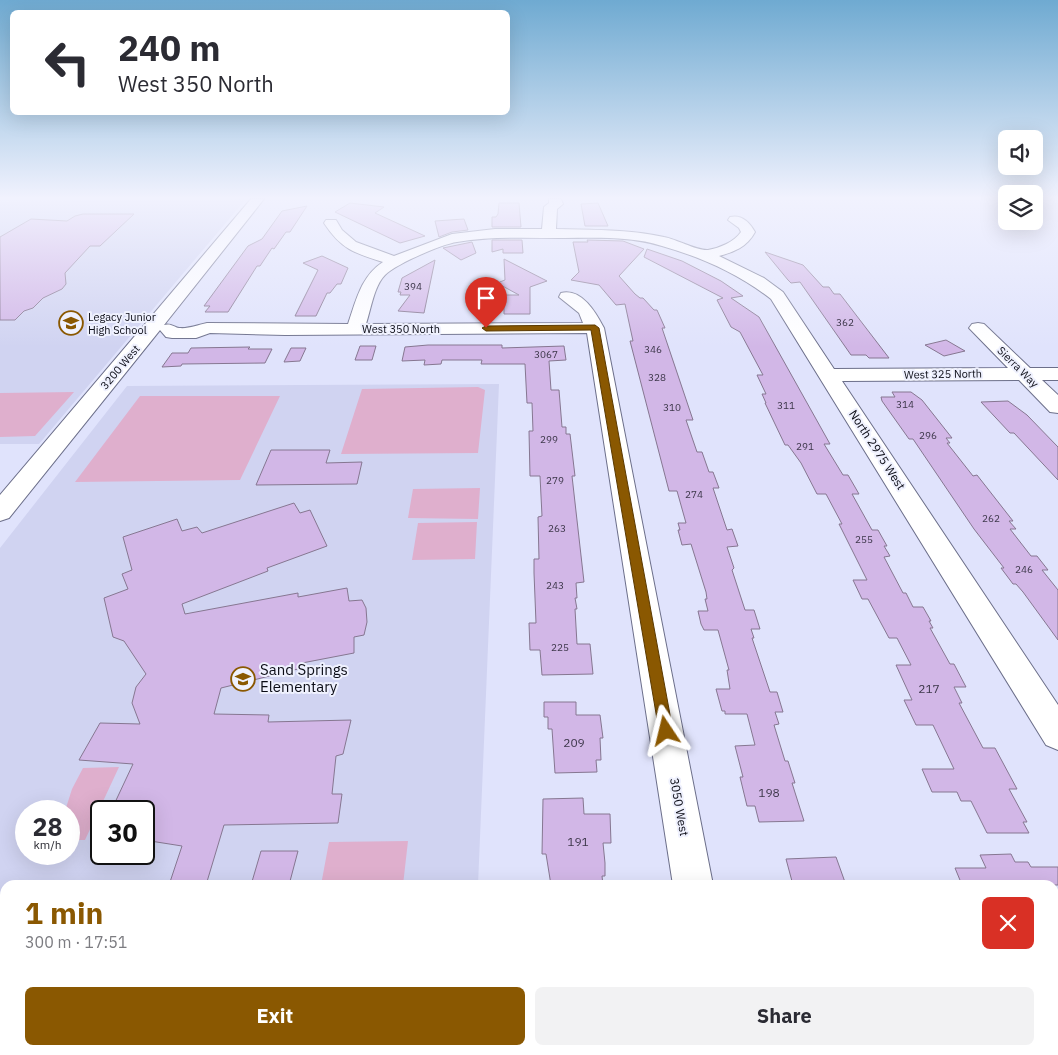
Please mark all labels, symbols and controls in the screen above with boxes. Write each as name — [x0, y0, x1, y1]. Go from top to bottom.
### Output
text: 240 m — [118, 25, 221, 71]
icon: left — [35, 30, 100, 95]
text: West 350 North — [118, 69, 274, 98]
map controls — [998, 130, 1043, 230]
button: sound — [998, 130, 1043, 175]
button: layers — [998, 185, 1043, 230]
pin — [465, 277, 507, 328]
house number: 394 — [404, 280, 422, 293]
icon: arrive — [472, 284, 500, 312]
school or university icon: Legacy Junior High School — [58, 310, 84, 336]
place label: Legacy Junior High School — [88, 310, 156, 337]
house number: 362 — [836, 316, 854, 329]
street label: West 350 North — [362, 322, 440, 336]
street label: 3200 West — [97, 342, 143, 392]
house number: 346 — [644, 343, 662, 356]
street label: Sierra Way — [994, 343, 1042, 391]
house number: 3067 — [534, 348, 558, 361]
street label: West 325 North — [904, 366, 982, 382]
house number: 328 — [648, 371, 666, 384]
house number: 314 — [896, 398, 914, 411]
house number: 311 — [777, 399, 795, 412]
house number: 310 — [663, 401, 681, 414]
street label: North 2975 West — [846, 407, 909, 492]
house number: 296 — [919, 429, 937, 442]
house number: 299 — [540, 433, 558, 446]
house number: 291 — [796, 440, 814, 453]
house number: 279 — [546, 474, 564, 487]
house number: 274 — [685, 488, 703, 501]
house number: 262 — [982, 512, 1000, 525]
house number: 263 — [548, 522, 566, 535]
house number: 255 — [855, 533, 873, 546]
house number: 246 — [1015, 563, 1033, 576]
house number: 243 — [546, 579, 564, 592]
house number: 225 — [551, 641, 569, 654]
place label: Sand Springs Elementary — [260, 660, 348, 696]
school or university icon: Sand Springs Elementary — [230, 666, 256, 692]
house number: 217 — [918, 681, 940, 696]
position arrow — [639, 704, 691, 756]
house number: 209 — [563, 735, 585, 750]
street label: 3050 West — [667, 777, 692, 837]
house number: 198 — [758, 785, 780, 800]
speed limit sign: 30 — [90, 800, 155, 865]
text: 28 — [32, 810, 63, 843]
house number: 191 — [567, 834, 589, 849]
text: km/h — [33, 837, 62, 852]
text: 1 min — [25, 893, 103, 932]
button: close — [982, 897, 1034, 949]
text: 300 m · 17:51 — [25, 932, 127, 952]
button: Exit — [25, 987, 525, 1045]
button: Share — [535, 987, 1034, 1045]

